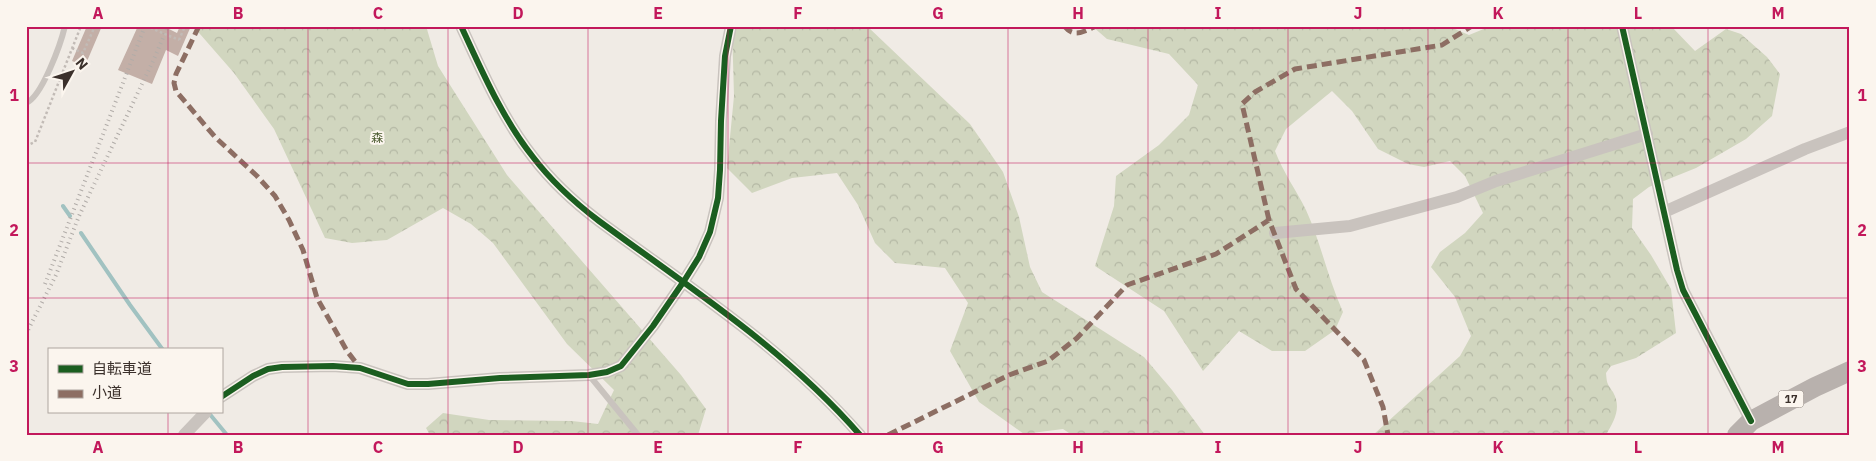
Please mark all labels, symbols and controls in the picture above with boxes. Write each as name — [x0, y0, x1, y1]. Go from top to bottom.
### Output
text: A — [93, 3, 104, 23]
text: B — [233, 3, 244, 23]
text: C — [373, 3, 383, 23]
text: D — [512, 3, 524, 23]
text: E — [653, 3, 663, 23]
text: F — [793, 3, 803, 23]
text: G — [932, 3, 944, 23]
text: H — [1072, 3, 1084, 23]
text: I — [1215, 3, 1222, 23]
text: J — [1354, 3, 1362, 23]
text: K — [1492, 3, 1504, 23]
text: L — [1634, 3, 1642, 23]
text: M — [1771, 3, 1785, 23]
north arrow — [48, 48, 98, 98]
text: N — [72, 54, 92, 73]
text: 1 — [9, 85, 19, 105]
text: 1 — [1857, 85, 1867, 105]
park label: 森 — [371, 130, 383, 145]
text: 2 — [9, 220, 19, 240]
text: 2 — [1857, 220, 1867, 240]
legend — [48, 348, 222, 414]
text: 3 — [9, 356, 19, 376]
text: 3 — [1857, 356, 1867, 376]
text: 自転車道 — [92, 359, 152, 378]
text: 小道 — [92, 383, 122, 402]
road number: 17 — [1778, 390, 1804, 408]
text: A — [93, 437, 104, 457]
text: B — [233, 437, 244, 457]
text: C — [373, 437, 383, 457]
text: D — [512, 437, 524, 457]
text: E — [653, 437, 663, 457]
text: F — [793, 437, 803, 457]
text: G — [932, 437, 944, 457]
text: H — [1072, 437, 1084, 457]
text: I — [1215, 437, 1222, 457]
text: J — [1354, 437, 1362, 457]
text: K — [1492, 437, 1504, 457]
text: L — [1634, 437, 1642, 457]
text: M — [1771, 437, 1785, 457]

